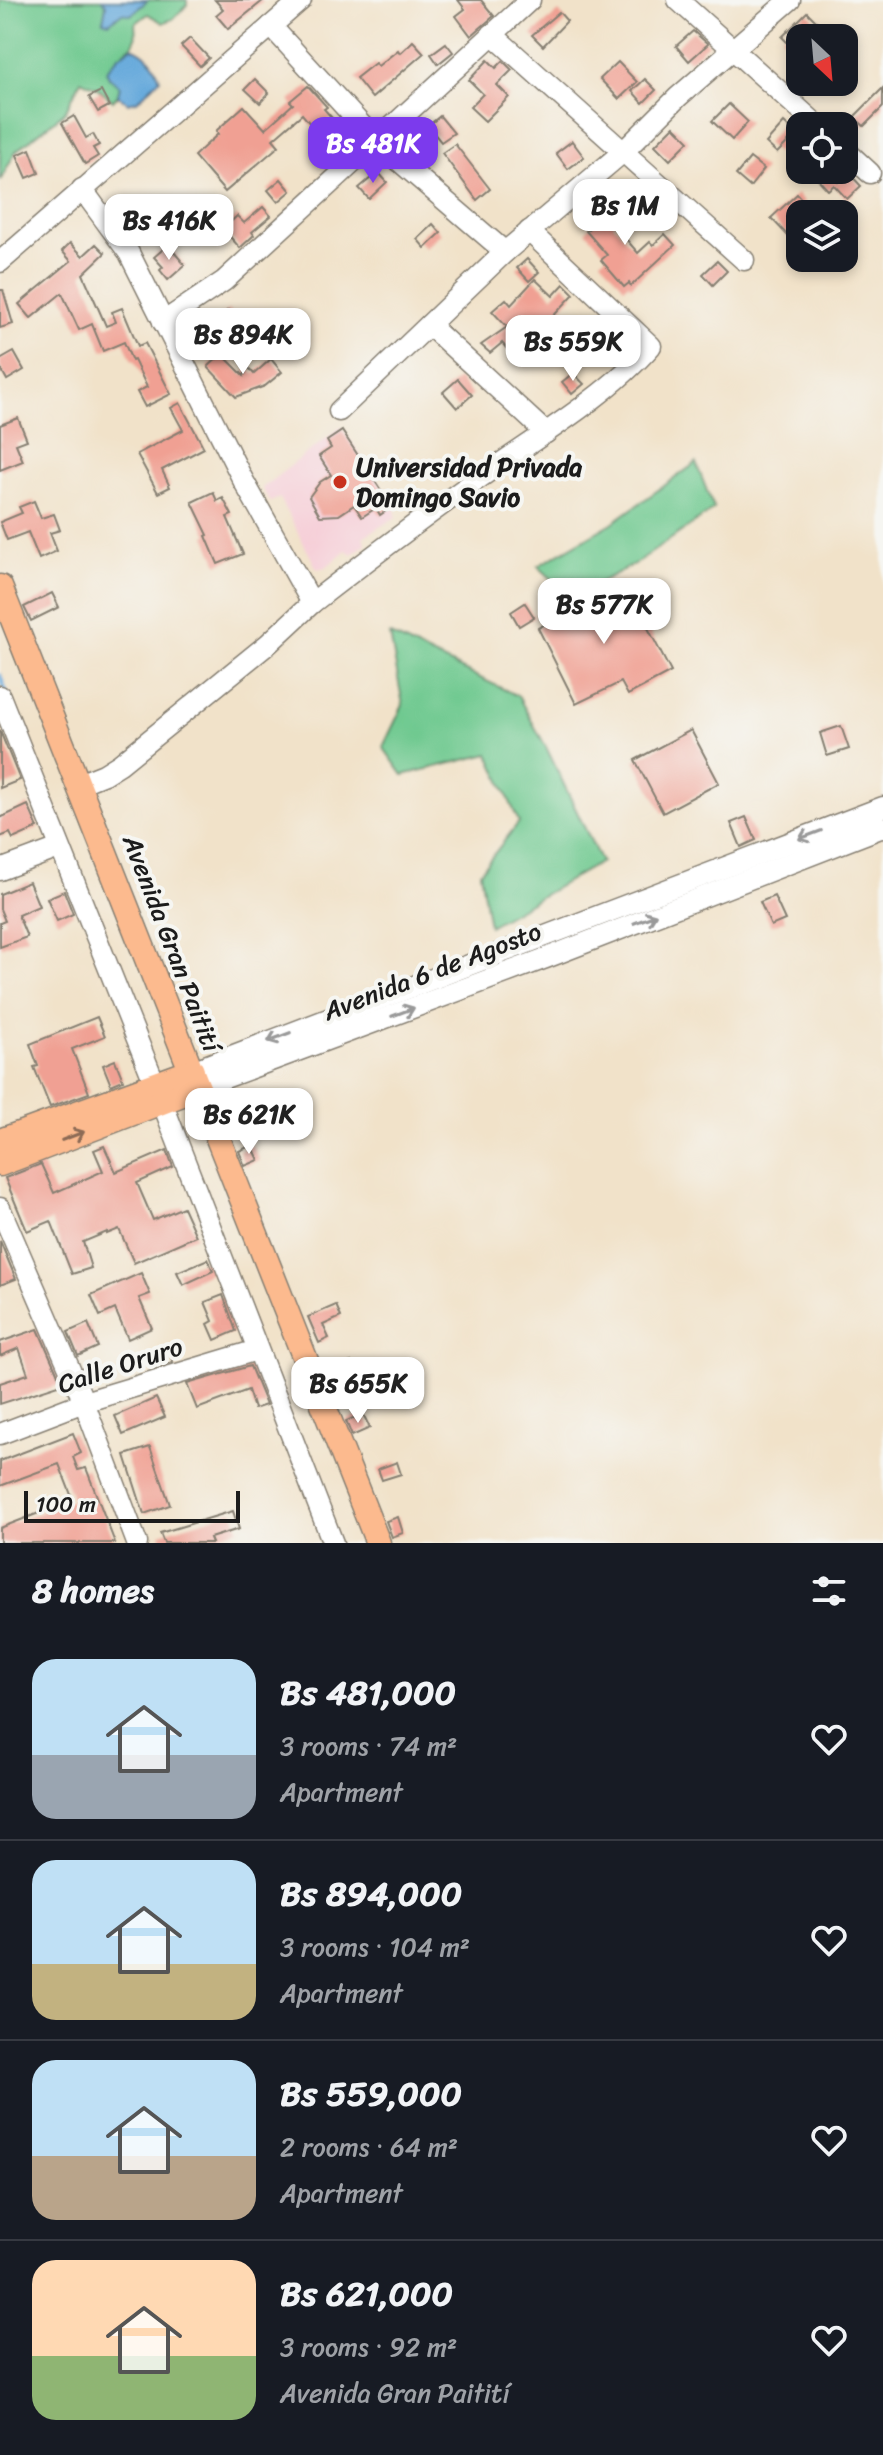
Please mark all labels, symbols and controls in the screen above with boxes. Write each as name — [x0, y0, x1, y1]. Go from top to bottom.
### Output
north arrow — [786, 24, 858, 96]
map controls — [786, 24, 858, 272]
button: locate — [786, 112, 858, 184]
pin: Bs 481K — [299, 117, 447, 185]
text: Bs 481K — [326, 120, 420, 166]
pin: Bs 1M — [569, 179, 681, 247]
text: Bs 1M — [591, 182, 659, 228]
pin: Bs 416K — [95, 194, 243, 262]
text: Bs 416K — [122, 197, 216, 243]
button: layers — [786, 200, 858, 272]
pin: Bs 894K — [169, 308, 317, 376]
text: Bs 894K — [194, 311, 292, 357]
pin: Bs 559K — [499, 315, 647, 383]
text: Bs 559K — [524, 318, 622, 364]
place label: Universidad Privada Domingo Savio — [356, 444, 582, 520]
marker: Universidad Privada Domingo Savio — [331, 473, 349, 491]
pin: Bs 577K — [530, 578, 678, 646]
text: Bs 577K — [556, 581, 652, 627]
street label: Avenida Gran Paitití — [109, 827, 236, 1061]
one-way arrow — [798, 829, 823, 843]
street label: Avenida 6 de Agosto — [315, 908, 548, 1034]
one-way arrow — [632, 911, 657, 925]
one-way arrow — [390, 1004, 414, 1018]
one-way arrow — [268, 1031, 292, 1045]
pin: Bs 621K — [175, 1088, 323, 1156]
text: Bs 621K — [203, 1091, 295, 1137]
one-way arrow — [60, 1128, 85, 1142]
street label: Calle Oruro — [51, 1323, 189, 1407]
pin: Bs 655K — [284, 1357, 432, 1425]
text: Bs 655K — [309, 1360, 407, 1406]
text: 100 m — [36, 1485, 96, 1524]
scale bar — [24, 1487, 240, 1523]
text: 8 homes — [32, 1561, 154, 1621]
icon: filters — [807, 1569, 851, 1613]
text: Bs 481,000 — [280, 1663, 456, 1723]
icon: home — [96, 1691, 192, 1787]
icon: heart — [807, 1717, 851, 1761]
text: 3 rooms · 74 m² — [280, 1723, 457, 1769]
text: Apartment — [280, 1769, 403, 1815]
text: Bs 894,000 — [280, 1864, 462, 1924]
icon: home — [96, 1892, 192, 1988]
icon: heart — [807, 1918, 851, 1962]
text: 3 rooms · 104 m² — [280, 1924, 470, 1970]
text: Apartment — [280, 1970, 403, 2016]
text: Bs 559,000 — [280, 2064, 462, 2124]
icon: home — [96, 2092, 192, 2188]
icon: heart — [807, 2118, 851, 2162]
text: 2 rooms · 64 m² — [280, 2124, 458, 2170]
text: Apartment — [280, 2170, 403, 2216]
text: Bs 621,000 — [280, 2264, 453, 2324]
icon: home — [96, 2292, 192, 2388]
icon: heart — [807, 2318, 851, 2362]
text: 3 rooms · 92 m² — [280, 2324, 457, 2370]
text: Avenida Gran Paitití — [280, 2370, 510, 2416]

